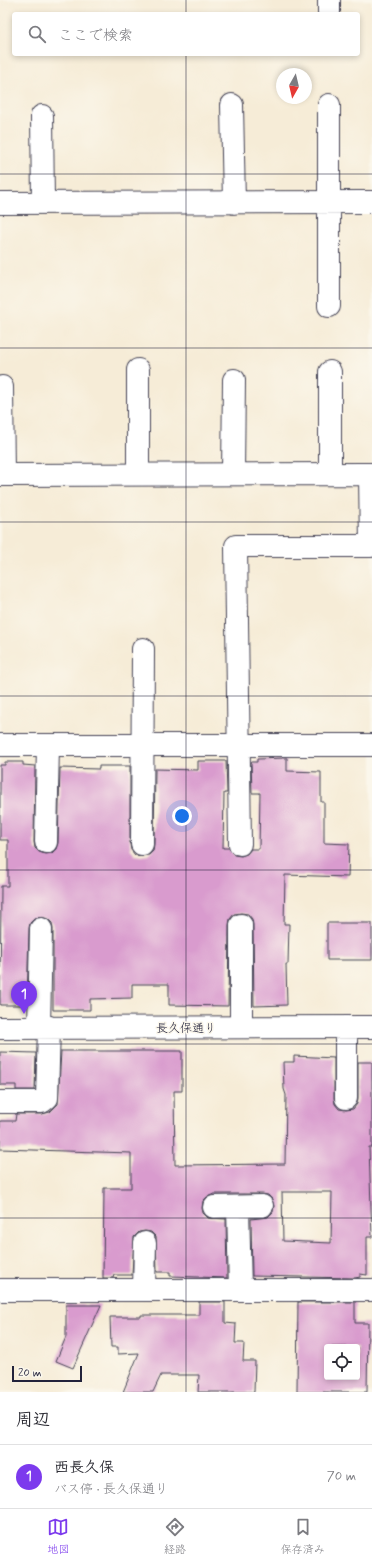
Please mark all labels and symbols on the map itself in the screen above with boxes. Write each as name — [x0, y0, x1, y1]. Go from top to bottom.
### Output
north arrow — [276, 68, 312, 104]
your location — [172, 806, 192, 826]
pin: 1 — [11, 981, 37, 1014]
street label: 長久保通り — [156, 1021, 216, 1037]
scale bar — [12, 1364, 82, 1383]

